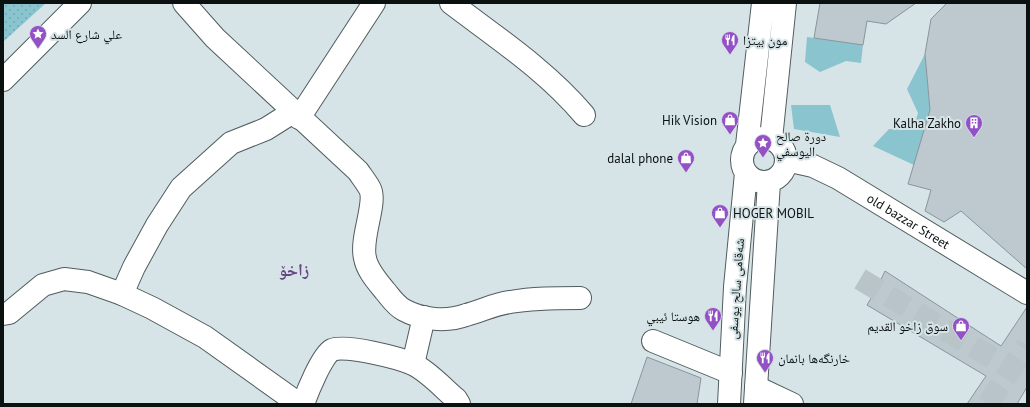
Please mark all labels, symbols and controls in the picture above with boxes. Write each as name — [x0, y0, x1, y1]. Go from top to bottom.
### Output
place icon: علي شارع السد — [28, 24, 48, 49]
place label: علي شارع السد — [51, 26, 122, 45]
restaurant icon: مون بيتزا — [720, 30, 740, 55]
place label: مون بيتزا — [743, 32, 787, 49]
shop icon: Hik Vision — [720, 110, 740, 135]
place label: Hik Vision — [662, 112, 717, 129]
building icon: Kalha Zakho — [964, 113, 984, 138]
place label: Kalha Zakho — [893, 115, 961, 132]
place label: دورة صالح اليوسفي — [776, 128, 826, 162]
place icon: دورة صالح اليوسفي — [753, 133, 773, 158]
shop icon: dalal phone — [676, 148, 696, 173]
place label: dalal phone — [607, 150, 673, 167]
street label: old bazzar Street — [864, 189, 954, 253]
shop icon: HOGER MOBIL — [710, 203, 730, 228]
place label: HOGER MOBIL — [733, 205, 814, 222]
street label: شەقامی سالح یوسفی — [724, 238, 749, 340]
district label: زاخۆ — [279, 259, 309, 281]
restaurant icon: هوستا ئيبي — [703, 306, 723, 331]
place label: هوستا ئيبي — [646, 308, 700, 327]
shop icon: سوق زاخو القديم — [951, 316, 971, 341]
place label: سوق زاخو القديم — [867, 318, 948, 335]
restaurant icon: خارنگەها بانمان — [755, 348, 775, 373]
place label: خارنگەها بانمان — [778, 350, 850, 367]

